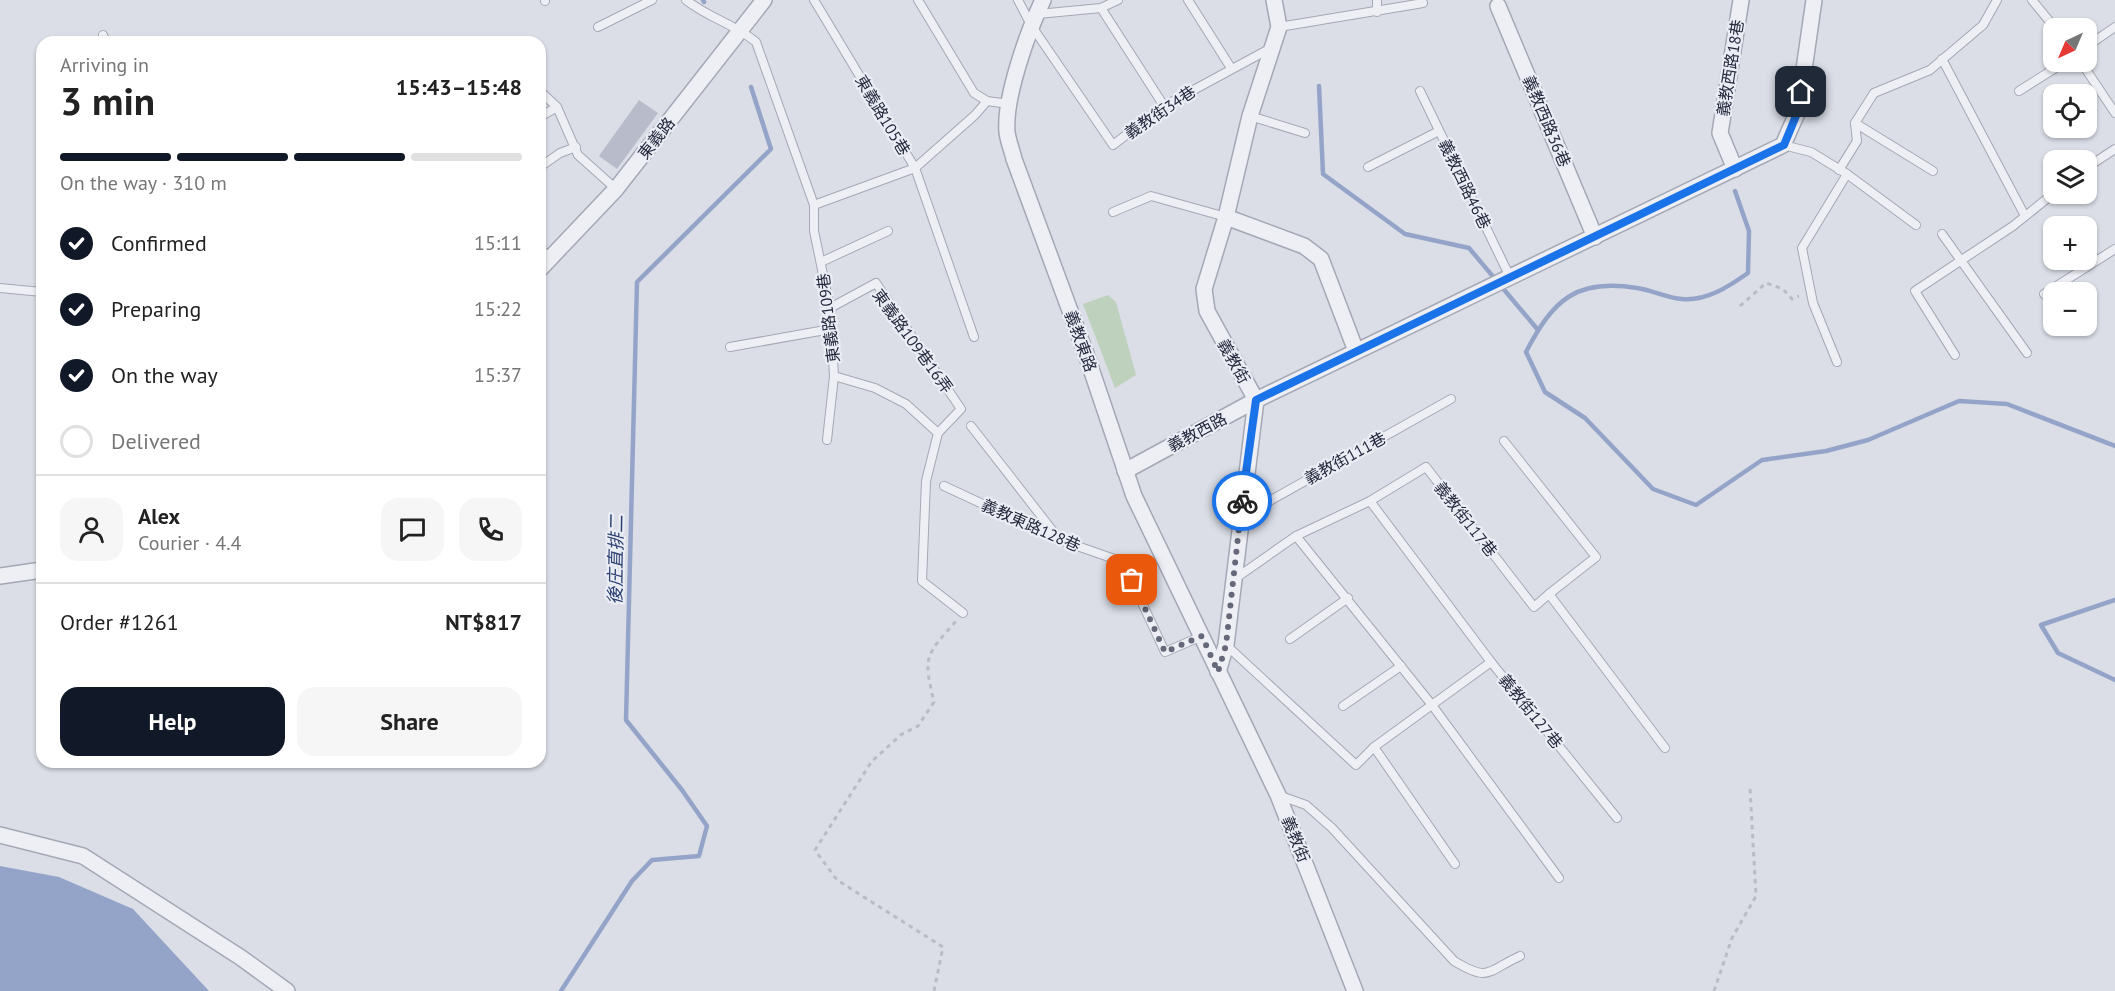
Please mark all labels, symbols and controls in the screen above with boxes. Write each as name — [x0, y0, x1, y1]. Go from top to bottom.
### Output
street label: 義教西路18巷 — [1713, 18, 1747, 118]
north arrow — [2043, 18, 2097, 72]
map controls — [2043, 18, 2097, 336]
text: Arriving in — [60, 52, 149, 78]
pin — [1775, 66, 1826, 117]
street label: 東義路105巷 — [851, 71, 915, 159]
street label: 義教西路36巷 — [1519, 72, 1575, 170]
text: 15:43–15:48 — [396, 73, 522, 101]
text: 3 min — [60, 75, 155, 126]
icon: home — [1784, 75, 1817, 108]
street label: 義教街34巷 — [1121, 81, 1199, 143]
button: locate — [2043, 84, 2097, 138]
street label: 東義路 — [633, 113, 679, 163]
street label: 義教西路46巷 — [1435, 136, 1495, 232]
button: layers — [2043, 150, 2097, 204]
text: On the way · 310 m — [60, 170, 227, 196]
button: + — [2043, 216, 2097, 270]
icon: check — [60, 227, 93, 260]
text: Confirmed — [111, 229, 207, 257]
text: 15:11 — [474, 230, 522, 256]
street label: 東義路109巷 — [813, 272, 843, 364]
button: − — [2043, 282, 2097, 336]
street label: 東義路109巷16弄 — [869, 285, 957, 397]
icon: check — [60, 293, 93, 326]
text: Preparing — [111, 295, 201, 323]
text: 15:22 — [474, 296, 522, 322]
street label: 義教東路 — [1061, 308, 1101, 374]
street label: 義教街 — [1214, 335, 1254, 387]
icon: check — [60, 359, 93, 392]
text: On the way — [111, 361, 218, 389]
text: 15:37 — [474, 362, 522, 388]
street label: 義教西路 — [1164, 408, 1230, 456]
text: Delivered — [111, 427, 201, 455]
street label: 義教街111巷 — [1301, 427, 1389, 489]
courier — [1212, 471, 1272, 531]
street label: 義教街117巷 — [1430, 477, 1502, 561]
icon: bike — [1226, 485, 1259, 518]
street label: 義教東路128巷 — [978, 494, 1084, 556]
button: person — [60, 498, 123, 561]
button: chat — [381, 498, 444, 561]
button: phone — [459, 498, 522, 561]
text: Alex — [138, 502, 180, 530]
water label: 後庄直排二 — [603, 514, 628, 605]
text: Courier · 4.4 — [138, 530, 241, 556]
pin — [1106, 554, 1157, 605]
icon: bag — [1115, 563, 1148, 596]
text: Order #1261 — [60, 608, 179, 636]
text: NT$817 — [445, 608, 522, 636]
street label: 義教街127巷 — [1495, 670, 1567, 752]
button: Help — [60, 687, 285, 756]
button: Share — [297, 687, 522, 756]
street label: 義教街 — [1278, 813, 1314, 865]

